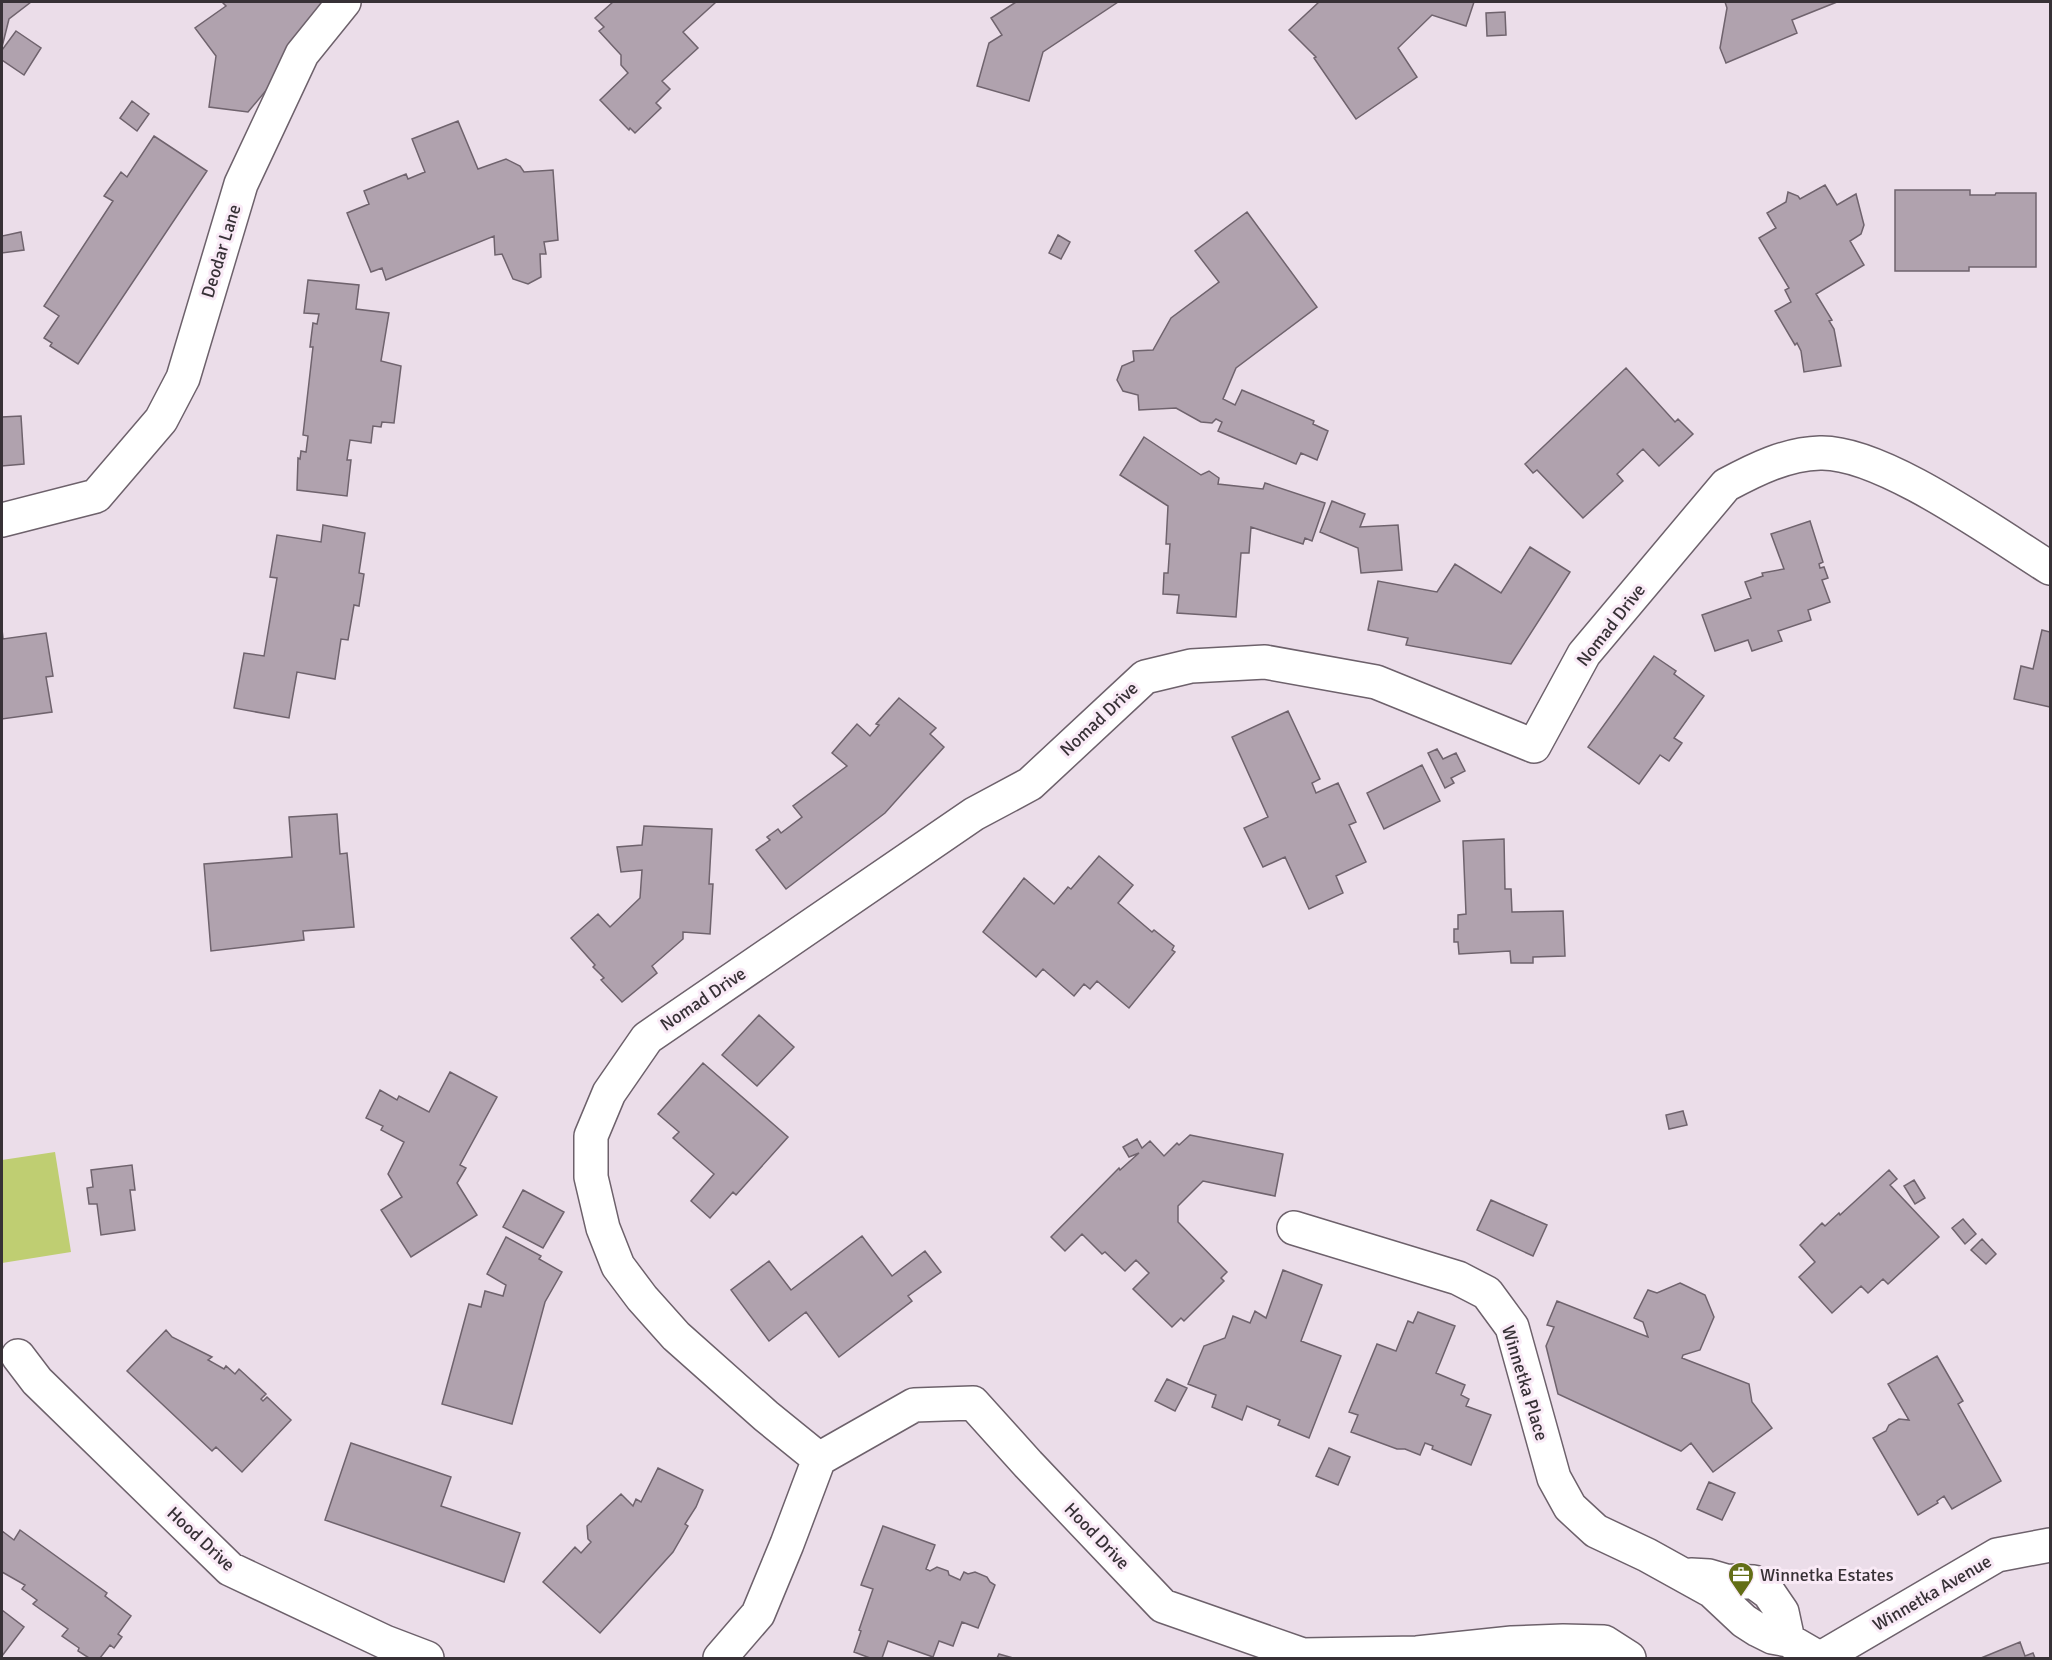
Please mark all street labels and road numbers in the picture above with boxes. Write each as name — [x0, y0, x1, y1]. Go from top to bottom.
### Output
street label: Deodar Lane — [196, 202, 246, 300]
street label: Nomad Drive — [1572, 579, 1650, 671]
street label: Nomad Drive — [1055, 677, 1143, 761]
street label: Nomad Drive — [656, 962, 750, 1036]
street label: Winnetka Place — [1497, 1323, 1553, 1443]
street label: Hood Drive — [1060, 1498, 1134, 1574]
street label: Hood Drive — [163, 1502, 239, 1576]
street label: Winnetka Avenue — [1869, 1550, 1995, 1636]

